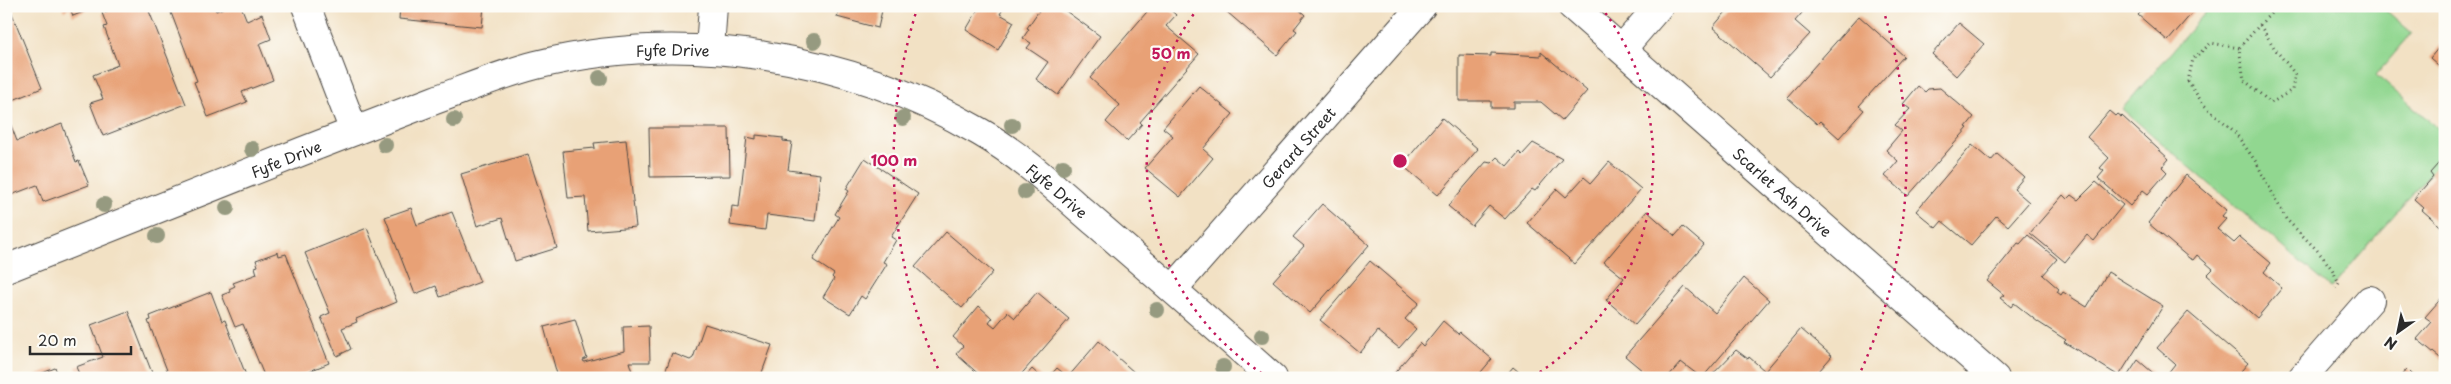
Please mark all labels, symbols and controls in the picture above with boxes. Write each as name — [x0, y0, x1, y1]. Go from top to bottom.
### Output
street label: Fyfe Drive — [635, 37, 710, 61]
text: 50 m — [1152, 41, 1190, 64]
street label: Gerard Street — [1255, 101, 1340, 193]
street label: Fyfe Drive — [247, 134, 324, 182]
street label: Scarlet Ash Drive — [1728, 141, 1838, 242]
text: 100 m — [871, 148, 917, 171]
centre of rings — [1391, 152, 1409, 170]
street label: Fyfe Drive — [1022, 157, 1093, 223]
north arrow — [2374, 306, 2424, 356]
scale bar — [30, 324, 131, 356]
text: 20 m — [38, 328, 77, 351]
text: N — [2380, 331, 2401, 355]

